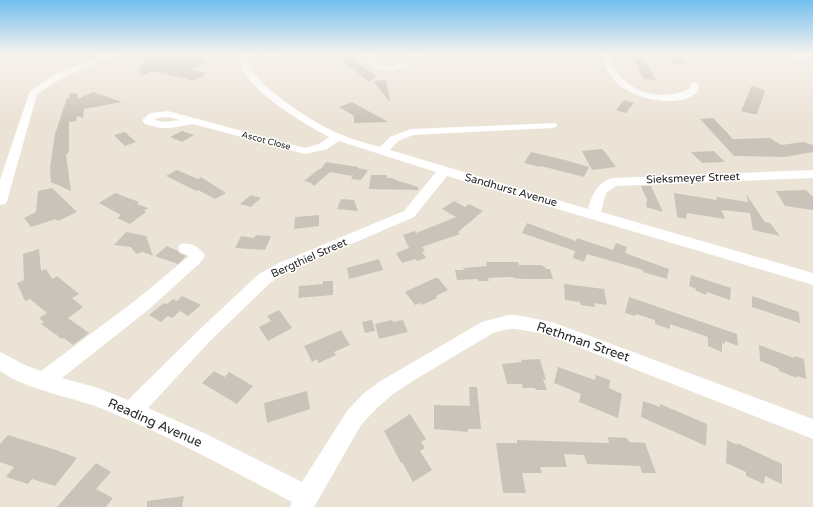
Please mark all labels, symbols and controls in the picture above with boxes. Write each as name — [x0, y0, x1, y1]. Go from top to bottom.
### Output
street label: Ascot Close — [240, 129, 292, 153]
street label: Sieksmeyer Street — [646, 170, 740, 186]
street label: Sandhurst Avenue — [463, 171, 559, 209]
street label: Bergthiel Street — [269, 235, 349, 281]
street label: Rethman Street — [534, 319, 632, 365]
street label: Reading Avenue — [105, 395, 205, 451]

